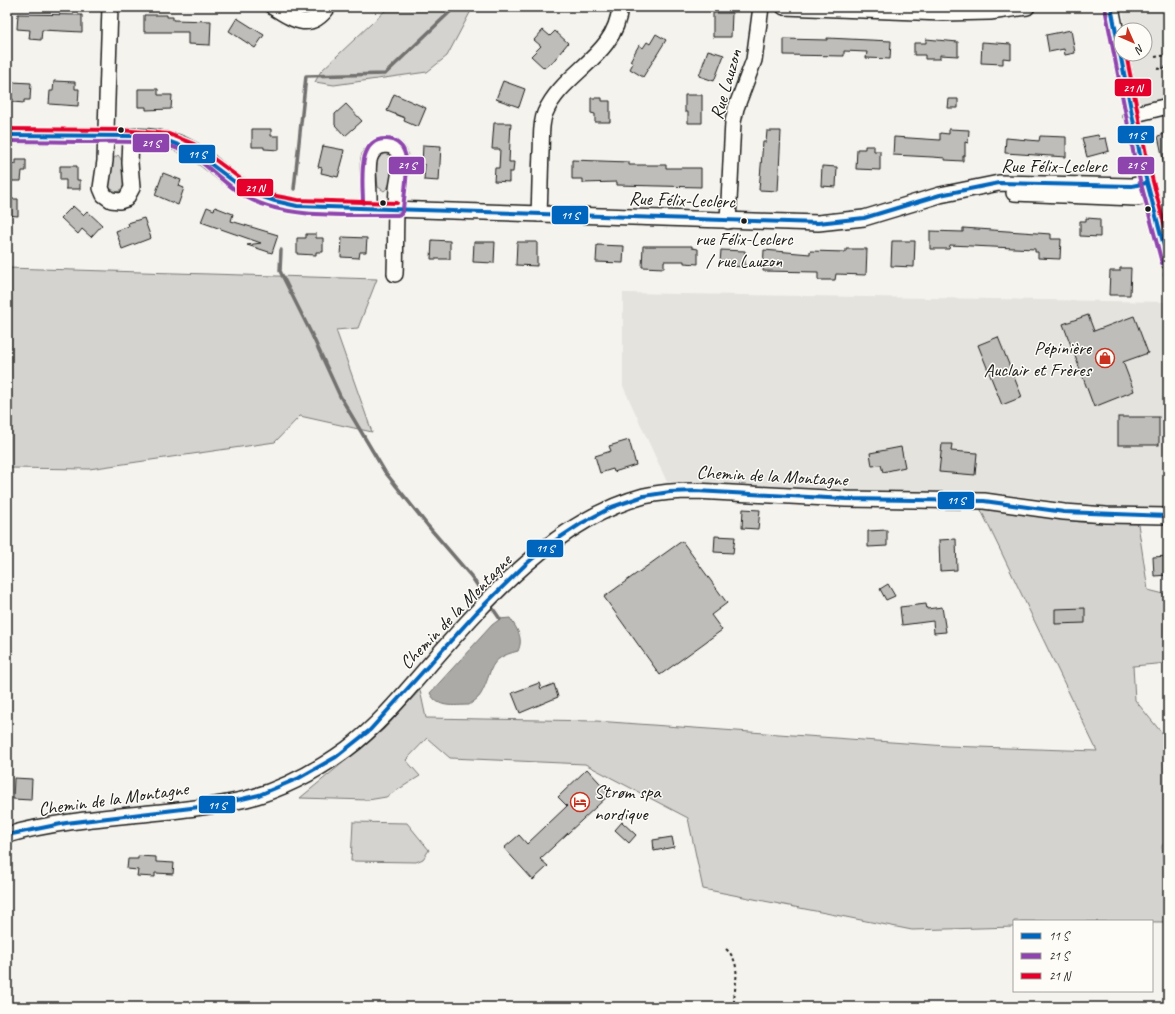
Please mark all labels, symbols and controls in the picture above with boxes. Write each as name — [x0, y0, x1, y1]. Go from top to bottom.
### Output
north arrow — [1113, 22, 1153, 62]
text: N — [1131, 42, 1147, 58]
street label: Rue Lauzon — [704, 46, 748, 122]
line badge: 21 N — [1114, 78, 1152, 97]
text: 21 N — [1123, 81, 1145, 95]
unlabelled marker — [116, 125, 126, 135]
line badge: 11 S — [1117, 125, 1155, 144]
text: 11 S — [1127, 128, 1148, 142]
line badge: 21 S — [132, 133, 170, 153]
text: 21 S — [142, 136, 163, 150]
line badge: 11 S — [178, 144, 216, 164]
text: 11 S — [188, 147, 209, 161]
street label: Rue Félix-Leclerc — [1001, 154, 1108, 178]
line badge: 21 S — [388, 156, 425, 175]
line badge: 21 S — [1117, 156, 1155, 175]
text: 21 S — [398, 158, 419, 172]
text: 21 S — [1127, 158, 1148, 172]
line badge: 21 N — [236, 178, 274, 197]
text: 21 N — [245, 181, 267, 195]
street label: Rue Félix-Leclerc — [629, 186, 737, 214]
unlabelled marker — [378, 198, 388, 208]
unlabelled marker — [1143, 204, 1153, 214]
line badge: 11 S — [551, 205, 589, 225]
text: 11 S — [561, 208, 582, 222]
marker: rue Félix-Leclerc / rue Lauzon — [739, 216, 749, 226]
place label: rue Félix-Leclerc / rue Lauzon — [695, 228, 794, 272]
place label: Pépinière Auclair et Frères — [984, 336, 1093, 382]
shop icon: Pépinière Auclair et Frères — [1094, 347, 1116, 369]
street label: Chemin de la Montagne — [696, 460, 850, 492]
line badge: 11 S — [937, 491, 975, 510]
text: 11 S — [947, 493, 968, 507]
line badge: 11 S — [526, 539, 564, 558]
text: 11 S — [536, 541, 557, 555]
street label: Chemin de la Montagne — [395, 548, 518, 674]
street label: Chemin de la Montagne — [37, 776, 191, 821]
place label: Strøm spa nordique — [594, 780, 662, 826]
hotel icon: Strøm spa nordique — [569, 791, 591, 813]
line badge: 11 S — [198, 795, 236, 814]
text: 11 S — [208, 798, 229, 812]
legend — [1013, 920, 1153, 992]
text: 11 S — [1049, 928, 1071, 944]
text: 21 S — [1049, 948, 1071, 964]
text: 21 N — [1049, 968, 1072, 984]

